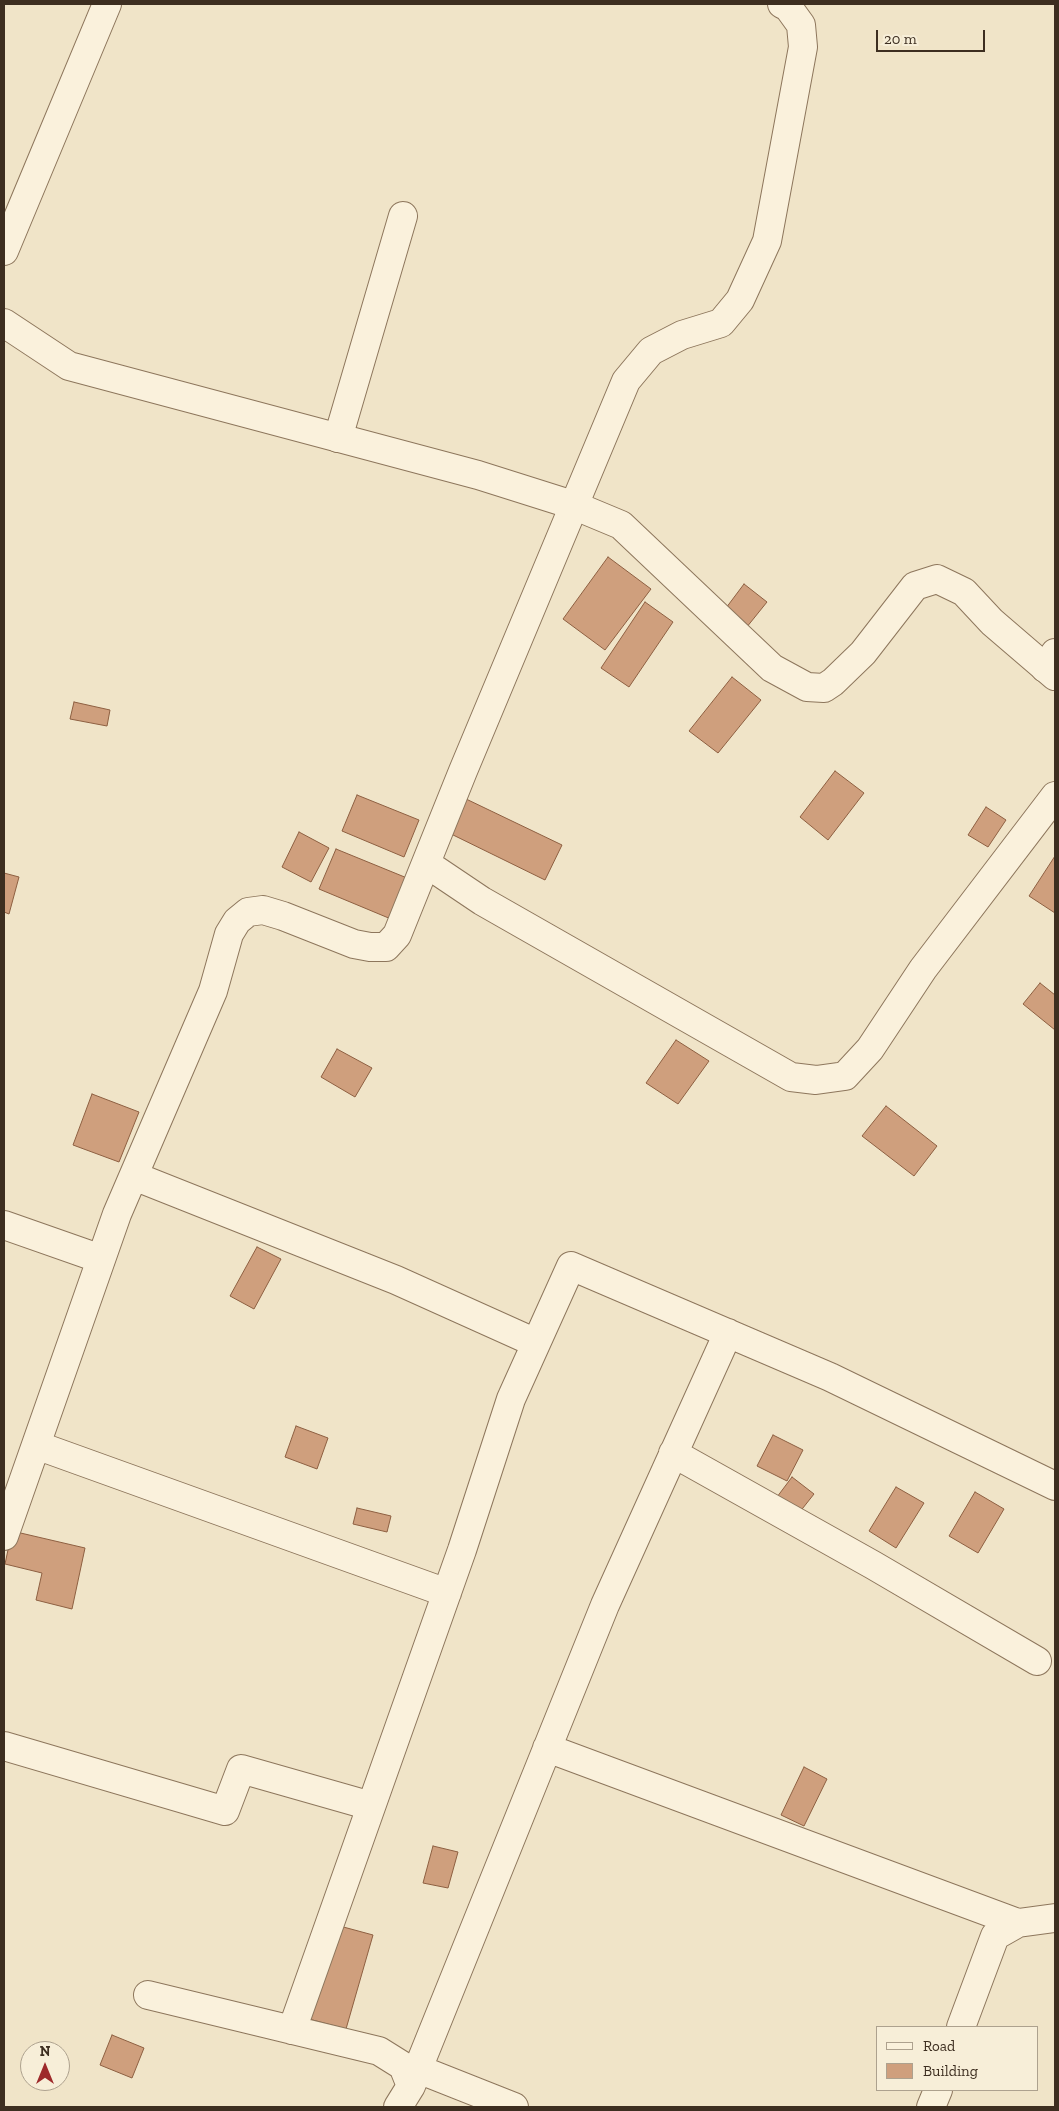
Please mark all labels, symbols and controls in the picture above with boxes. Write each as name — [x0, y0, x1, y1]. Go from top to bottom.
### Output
scale bar — [879, 20, 988, 52]
text: 20 m — [884, 30, 917, 48]
legend — [876, 2026, 1039, 2091]
text: Road — [923, 2037, 955, 2055]
north arrow — [20, 2041, 70, 2091]
text: N — [40, 2043, 50, 2060]
text: Building — [923, 2062, 978, 2080]

